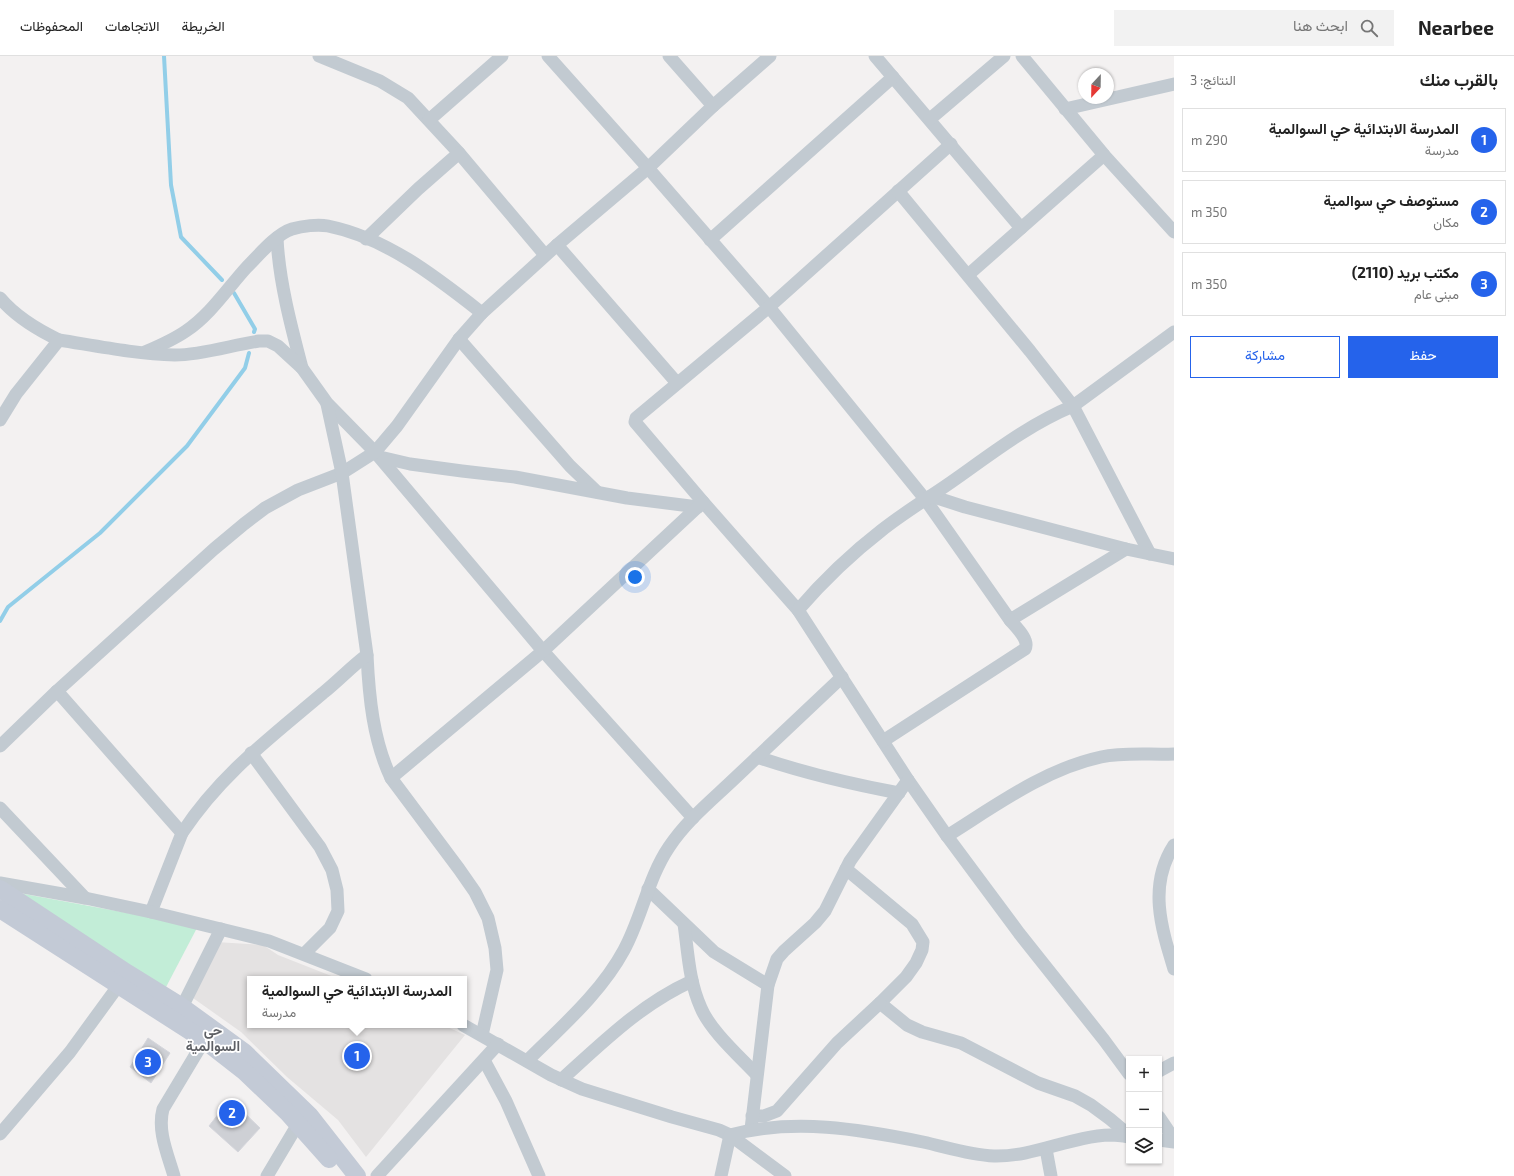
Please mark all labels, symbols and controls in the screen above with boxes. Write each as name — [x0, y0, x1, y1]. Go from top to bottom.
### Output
search box — [1114, 10, 1394, 46]
text: ابحث هنا — [1293, 16, 1348, 34]
text: Nearbee — [1418, 16, 1494, 39]
text: المحفوظات — [20, 17, 83, 34]
text: الاتجاهات — [105, 17, 159, 34]
text: الخريطة — [181, 17, 225, 34]
icon: search — [1358, 17, 1380, 39]
north arrow — [1078, 68, 1114, 104]
text: بالقرب منك — [1420, 69, 1498, 89]
text: النتائج: 3 — [1190, 72, 1236, 88]
text: المدرسة الابتدائية حي السوالمية — [1269, 119, 1459, 137]
text: 290 m — [1191, 132, 1228, 148]
text: 1 — [1481, 132, 1487, 148]
text: مدرسة — [1425, 142, 1459, 158]
text: مستوصف حي سوالمية — [1324, 191, 1459, 209]
text: 350 m — [1191, 204, 1227, 220]
text: 2 — [1480, 204, 1488, 220]
text: مكان — [1433, 214, 1459, 230]
text: مكتب بريد (2110) — [1352, 263, 1459, 281]
text: 350 m — [1191, 276, 1227, 292]
text: 3 — [1480, 276, 1488, 292]
text: مبنى عام — [1414, 286, 1459, 302]
button: مشاركة — [1190, 336, 1340, 378]
button: حفظ — [1348, 336, 1498, 378]
your location — [625, 567, 645, 587]
popup — [247, 976, 467, 1028]
text: المدرسة الابتدائية حي السوالمية — [262, 981, 452, 999]
text: مدرسة — [262, 1004, 296, 1020]
district label: حي السوالمية — [186, 1021, 240, 1055]
pin: 1 — [344, 1041, 370, 1071]
pin: 3 — [135, 1047, 161, 1077]
map controls — [1126, 1056, 1162, 1164]
button: + — [1126, 1056, 1162, 1092]
button: − — [1126, 1092, 1162, 1128]
pin: 2 — [219, 1098, 245, 1128]
button: layers — [1126, 1128, 1162, 1164]

